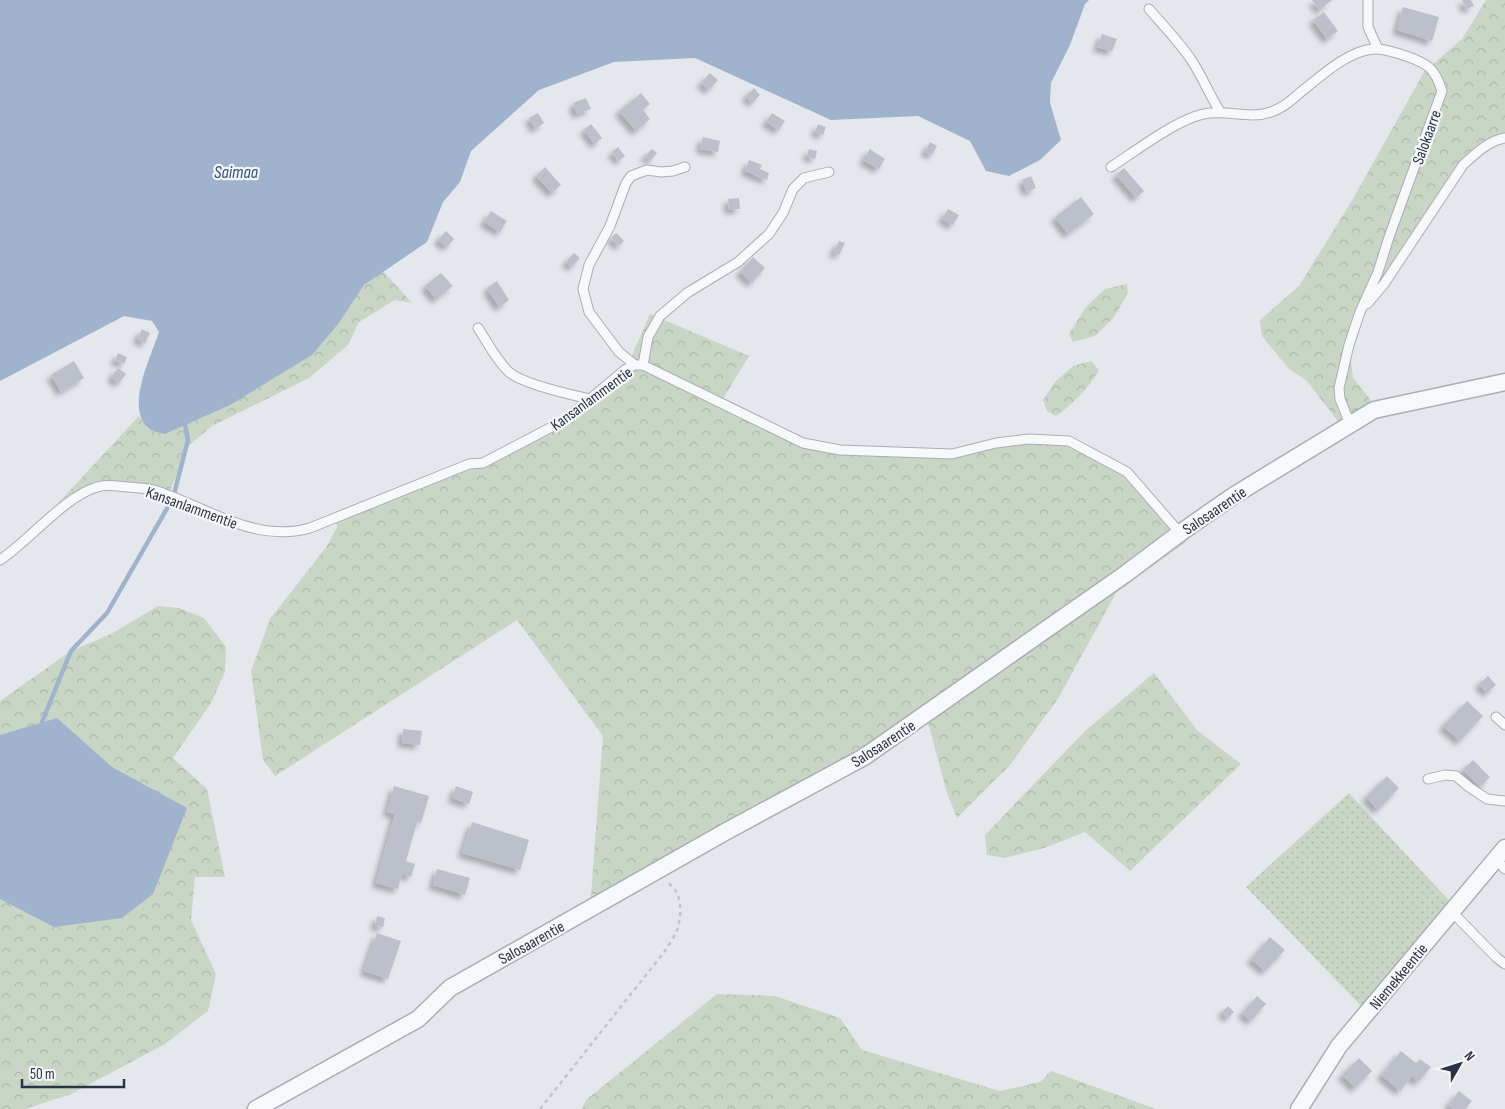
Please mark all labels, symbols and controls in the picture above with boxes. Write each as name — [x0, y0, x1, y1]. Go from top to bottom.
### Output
street label: Salokaarre — [1409, 108, 1446, 167]
water label: Saimaa — [214, 162, 259, 183]
street label: Kansanlammentie — [547, 363, 636, 435]
street label: Kansanlammentie — [143, 483, 240, 534]
street label: Salosaarentie — [1179, 483, 1250, 539]
street label: Salosaarentie — [848, 717, 919, 772]
street label: Salosaarentie — [495, 917, 568, 969]
street label: Niemekkeentie — [1366, 940, 1432, 1014]
north arrow — [1435, 1039, 1485, 1089]
text: N — [1461, 1048, 1479, 1064]
scale bar — [22, 1056, 125, 1088]
text: 50 m — [30, 1065, 55, 1084]

